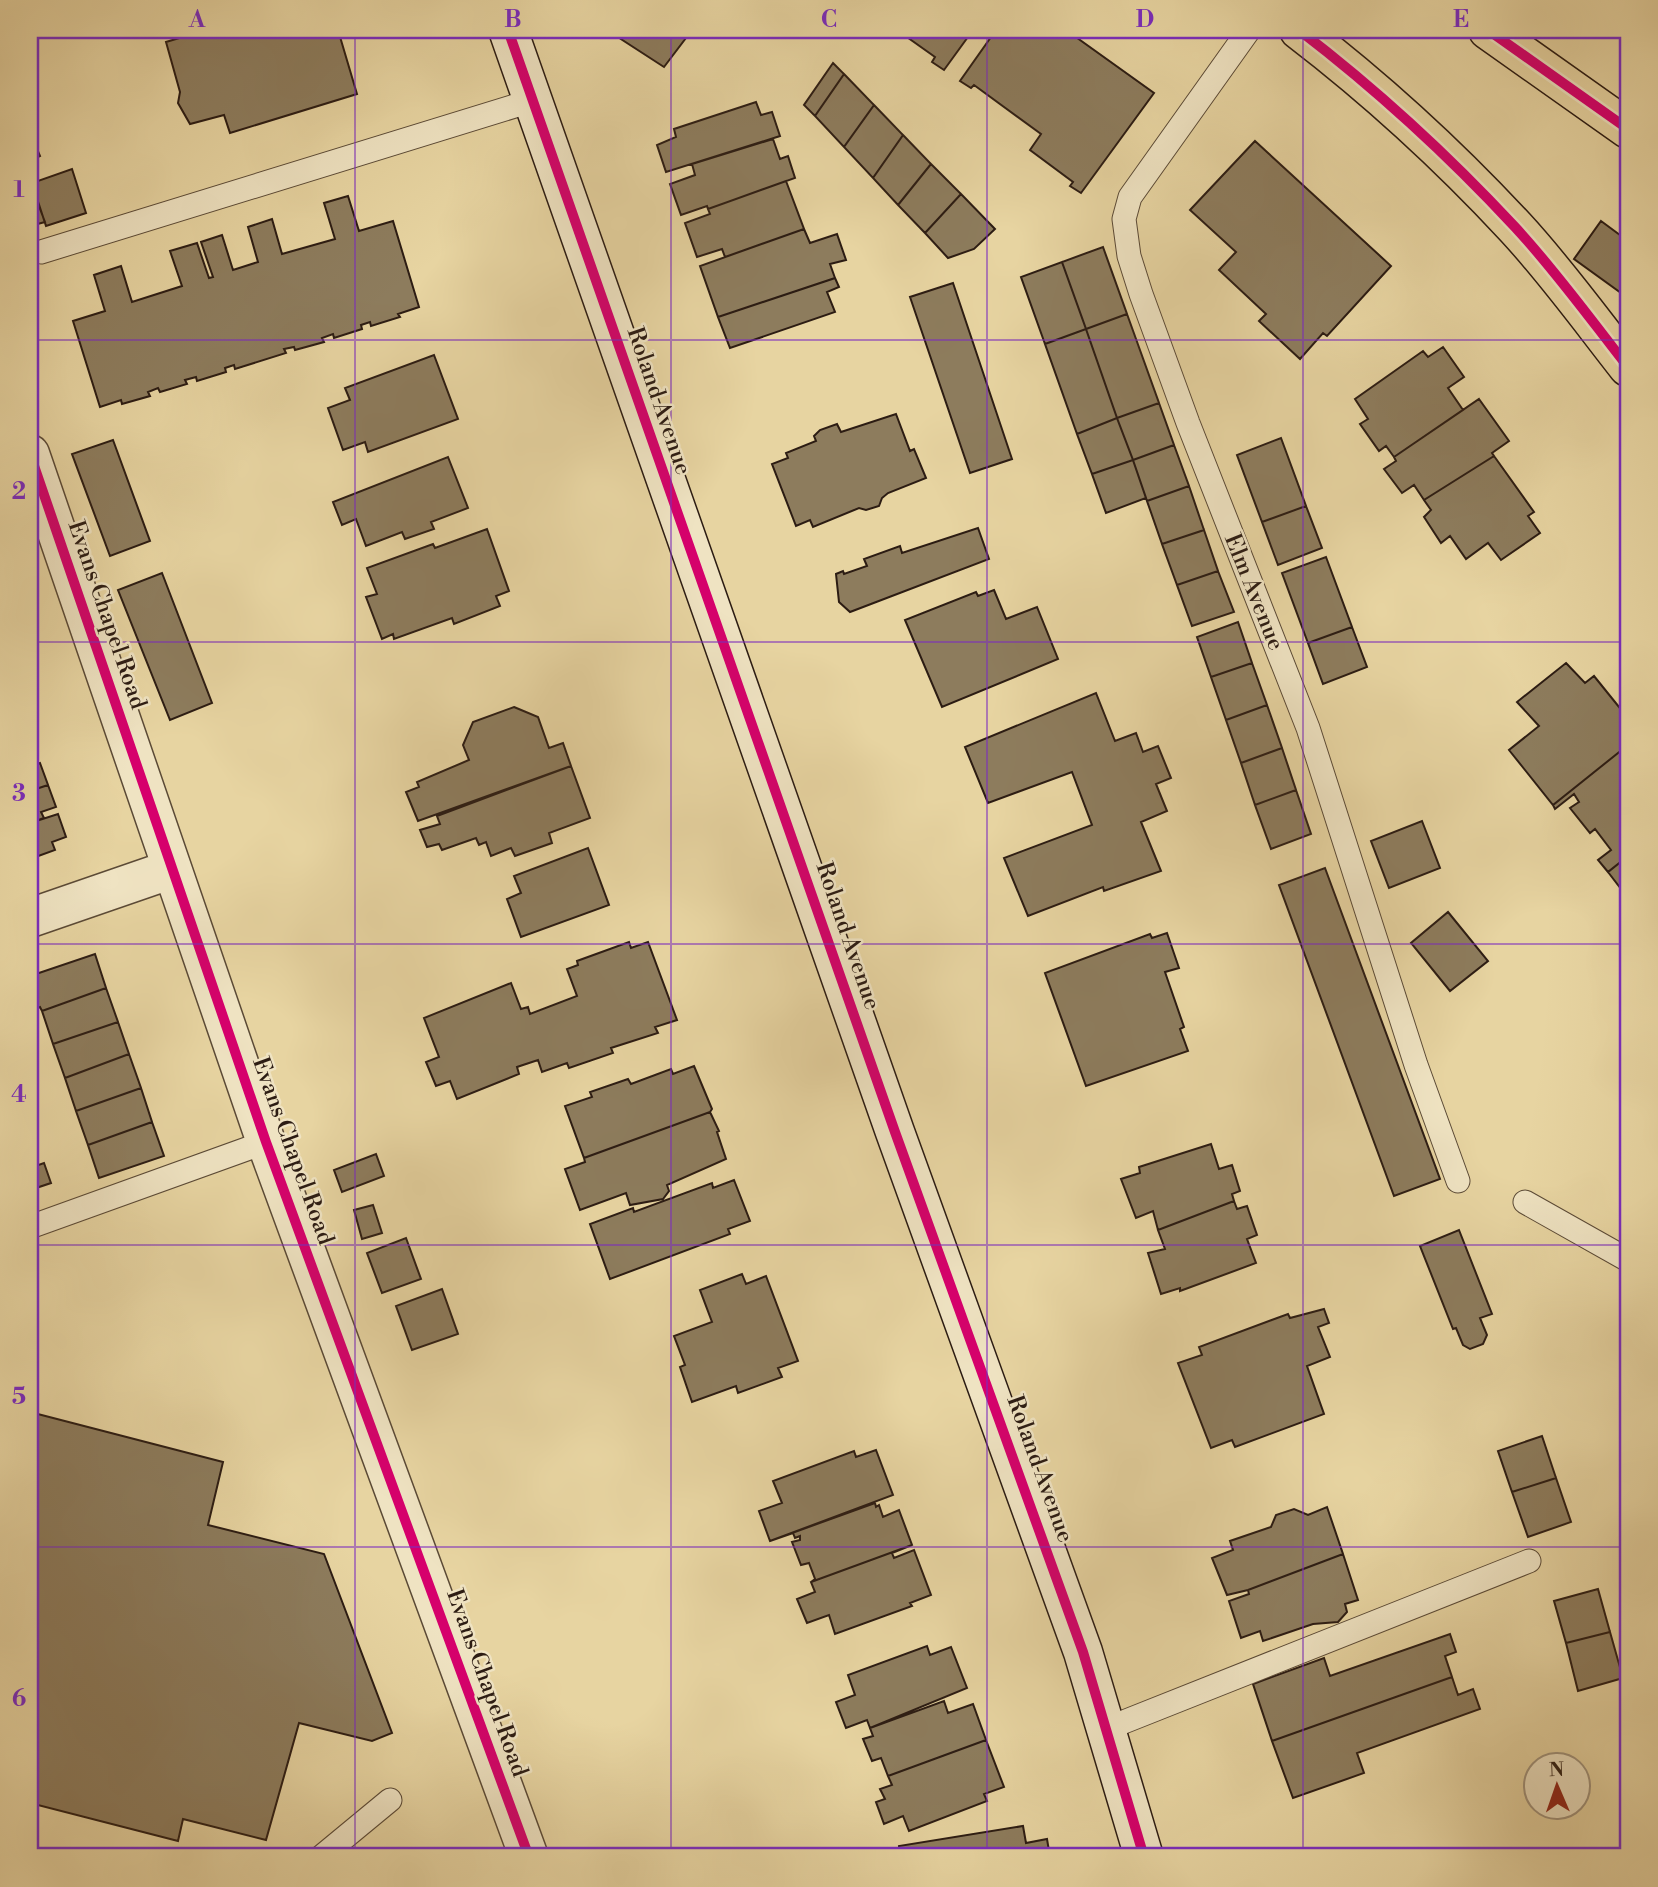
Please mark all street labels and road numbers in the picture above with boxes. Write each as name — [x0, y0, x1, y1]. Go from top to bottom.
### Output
street label: Roland Avenue — [621, 323, 697, 479]
street label: Evans Chapel Road — [62, 517, 152, 713]
street label: Elm Avenue — [1218, 530, 1290, 654]
street label: Roland Avenue — [810, 858, 886, 1014]
street label: Evans Chapel Road — [246, 1053, 340, 1249]
street label: Roland Avenue — [1000, 1392, 1080, 1546]
street label: Evans Chapel Road — [440, 1585, 534, 1781]

